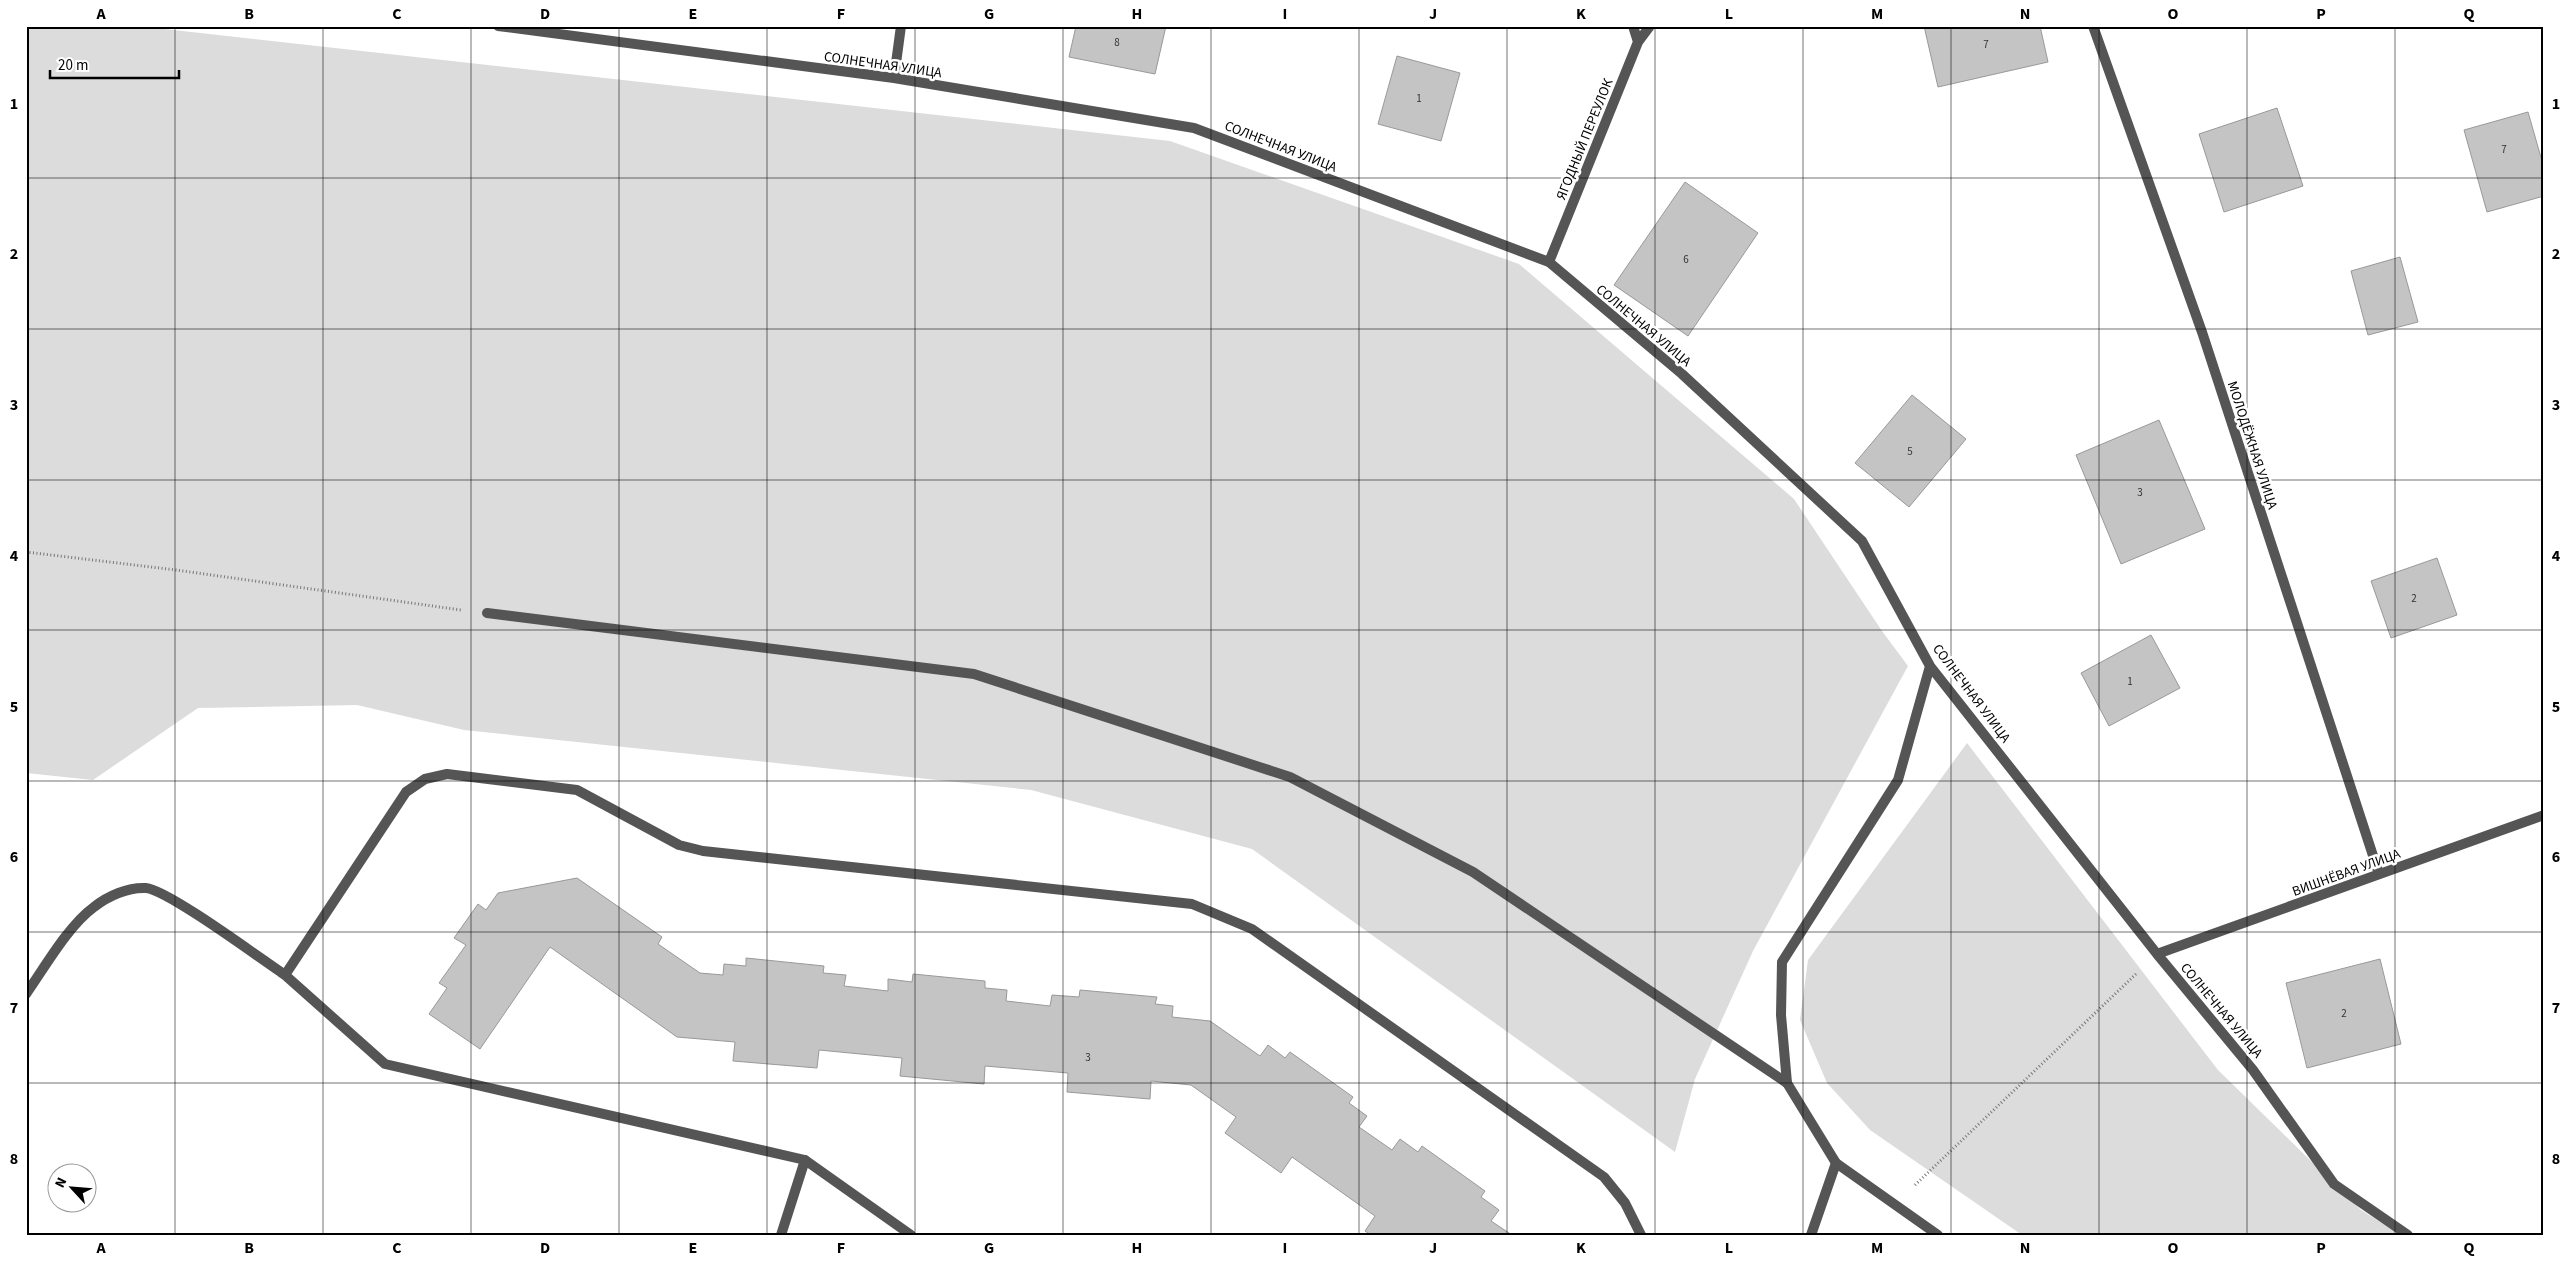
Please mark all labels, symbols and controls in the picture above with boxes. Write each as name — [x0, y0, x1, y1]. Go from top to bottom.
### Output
text: A — [95, 3, 106, 25]
text: B — [244, 3, 254, 25]
text: C — [392, 3, 402, 25]
text: D — [540, 3, 550, 25]
text: E — [689, 3, 697, 25]
text: F — [837, 3, 845, 25]
text: G — [984, 3, 994, 25]
text: H — [1132, 3, 1142, 25]
text: I — [1283, 3, 1287, 25]
text: J — [1429, 3, 1437, 25]
text: K — [1576, 3, 1586, 25]
text: L — [1725, 3, 1733, 25]
text: M — [1871, 3, 1883, 25]
text: N — [2020, 3, 2030, 25]
text: O — [2168, 3, 2179, 25]
text: P — [2316, 3, 2326, 25]
text: Q — [2464, 3, 2475, 25]
house number: 8 — [1114, 35, 1120, 50]
house number: 7 — [1983, 37, 1989, 52]
street label: СОЛНЕЧНАЯ УЛИЦА — [823, 47, 943, 83]
scale bar — [50, 48, 179, 80]
text: 20 m — [58, 55, 88, 76]
street label: ЯГОДНЫЙ ПЕРЕУЛОК — [1552, 75, 1619, 203]
house number: 1 — [1416, 91, 1422, 106]
text: 1 — [10, 93, 18, 115]
text: 1 — [2552, 93, 2560, 115]
street label: СОЛНЕЧНАЯ УЛИЦА — [1222, 116, 1340, 178]
house number: 7 — [2501, 142, 2507, 157]
text: 2 — [10, 243, 18, 265]
text: 2 — [2552, 243, 2560, 265]
house number: 6 — [1683, 252, 1689, 267]
street label: СОЛНЕЧНАЯ УЛИЦА — [1591, 280, 1696, 372]
street label: МОЛОДЁЖНАЯ УЛИЦА — [2222, 379, 2282, 512]
text: 3 — [10, 394, 18, 416]
text: 3 — [2552, 394, 2560, 416]
house number: 5 — [1907, 444, 1913, 459]
house number: 3 — [2137, 485, 2143, 500]
text: 4 — [10, 545, 19, 567]
text: 4 — [2552, 545, 2561, 567]
house number: 2 — [2411, 591, 2417, 606]
street label: СОЛНЕЧНАЯ УЛИЦА — [1927, 640, 2015, 747]
house number: 1 — [2127, 674, 2133, 689]
text: 5 — [10, 696, 18, 718]
text: 5 — [2552, 696, 2560, 718]
street label: ВИШНЁВАЯ УЛИЦА — [2289, 844, 2404, 902]
text: 6 — [10, 846, 18, 868]
text: 6 — [2552, 846, 2560, 868]
street label: СОЛНЕЧНАЯ УЛИЦА — [2175, 959, 2267, 1063]
text: 7 — [10, 997, 18, 1019]
text: 7 — [2552, 997, 2560, 1019]
house number: 2 — [2341, 1006, 2347, 1021]
house number: 3 — [1085, 1050, 1091, 1065]
text: 8 — [10, 1148, 18, 1170]
text: 8 — [2552, 1148, 2560, 1170]
north arrow — [48, 1164, 98, 1214]
text: N — [50, 1174, 72, 1191]
text: A — [95, 1237, 106, 1259]
text: B — [244, 1237, 254, 1259]
text: C — [392, 1237, 402, 1259]
text: D — [540, 1237, 550, 1259]
text: E — [689, 1237, 697, 1259]
text: F — [837, 1237, 845, 1259]
text: G — [984, 1237, 994, 1259]
text: H — [1132, 1237, 1142, 1259]
text: I — [1283, 1237, 1287, 1259]
text: J — [1429, 1237, 1437, 1259]
text: K — [1576, 1237, 1586, 1259]
text: L — [1725, 1237, 1733, 1259]
text: M — [1871, 1237, 1883, 1259]
text: N — [2020, 1237, 2030, 1259]
text: O — [2168, 1237, 2179, 1259]
text: P — [2316, 1237, 2326, 1259]
text: Q — [2464, 1237, 2475, 1259]

